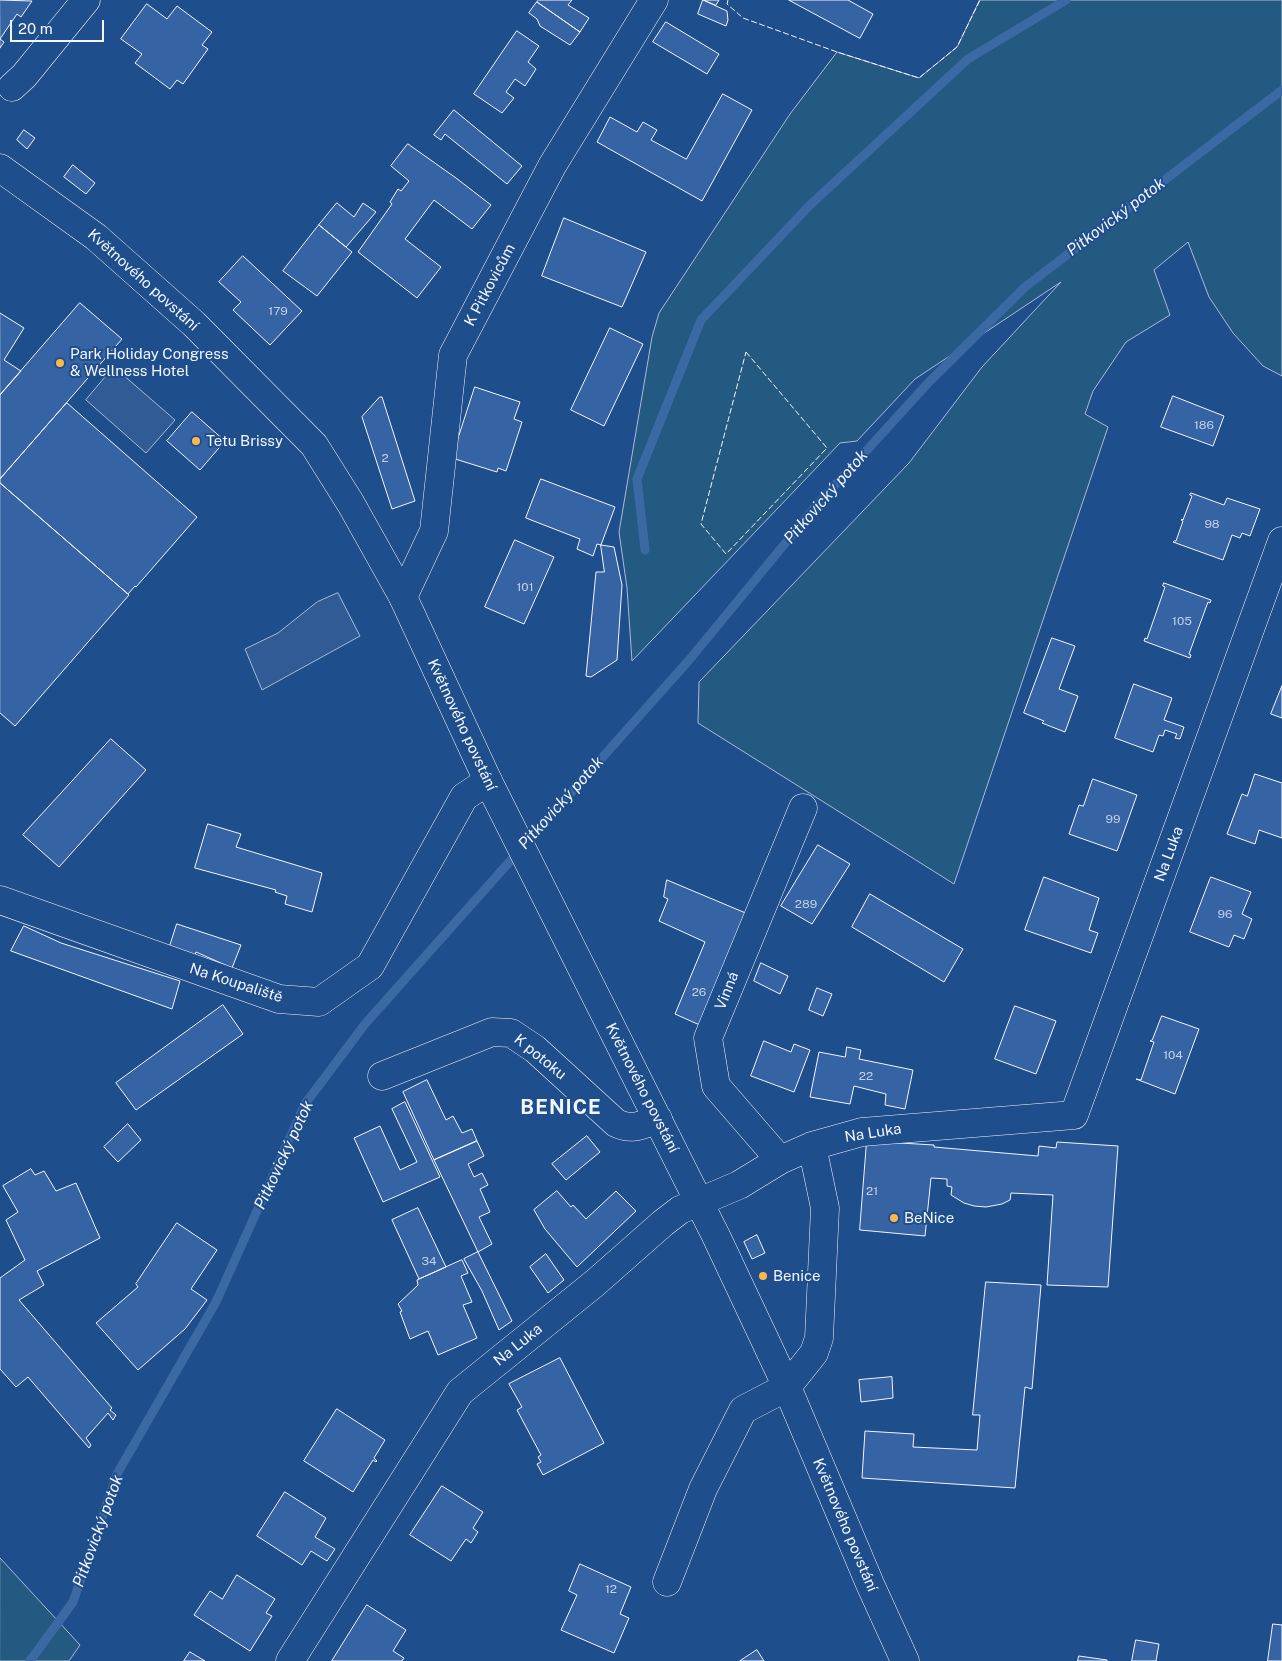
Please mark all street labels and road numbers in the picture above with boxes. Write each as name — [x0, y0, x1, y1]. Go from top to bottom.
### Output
street label: Květnového povstání — [84, 225, 202, 335]
street label: K Pitkovicům — [461, 241, 519, 329]
street label: Květnového povstání — [424, 656, 500, 794]
street label: Na Luka — [1151, 824, 1187, 884]
street label: Na Koupaliště — [187, 959, 285, 1007]
street label: Vinná — [711, 969, 743, 1013]
street label: Květnového povstání — [601, 1020, 683, 1156]
street label: K potoku — [510, 1030, 570, 1084]
street label: Na Luka — [843, 1120, 903, 1146]
street label: Na Luka — [490, 1320, 546, 1370]
street label: Květnového povstání — [809, 1456, 881, 1594]

